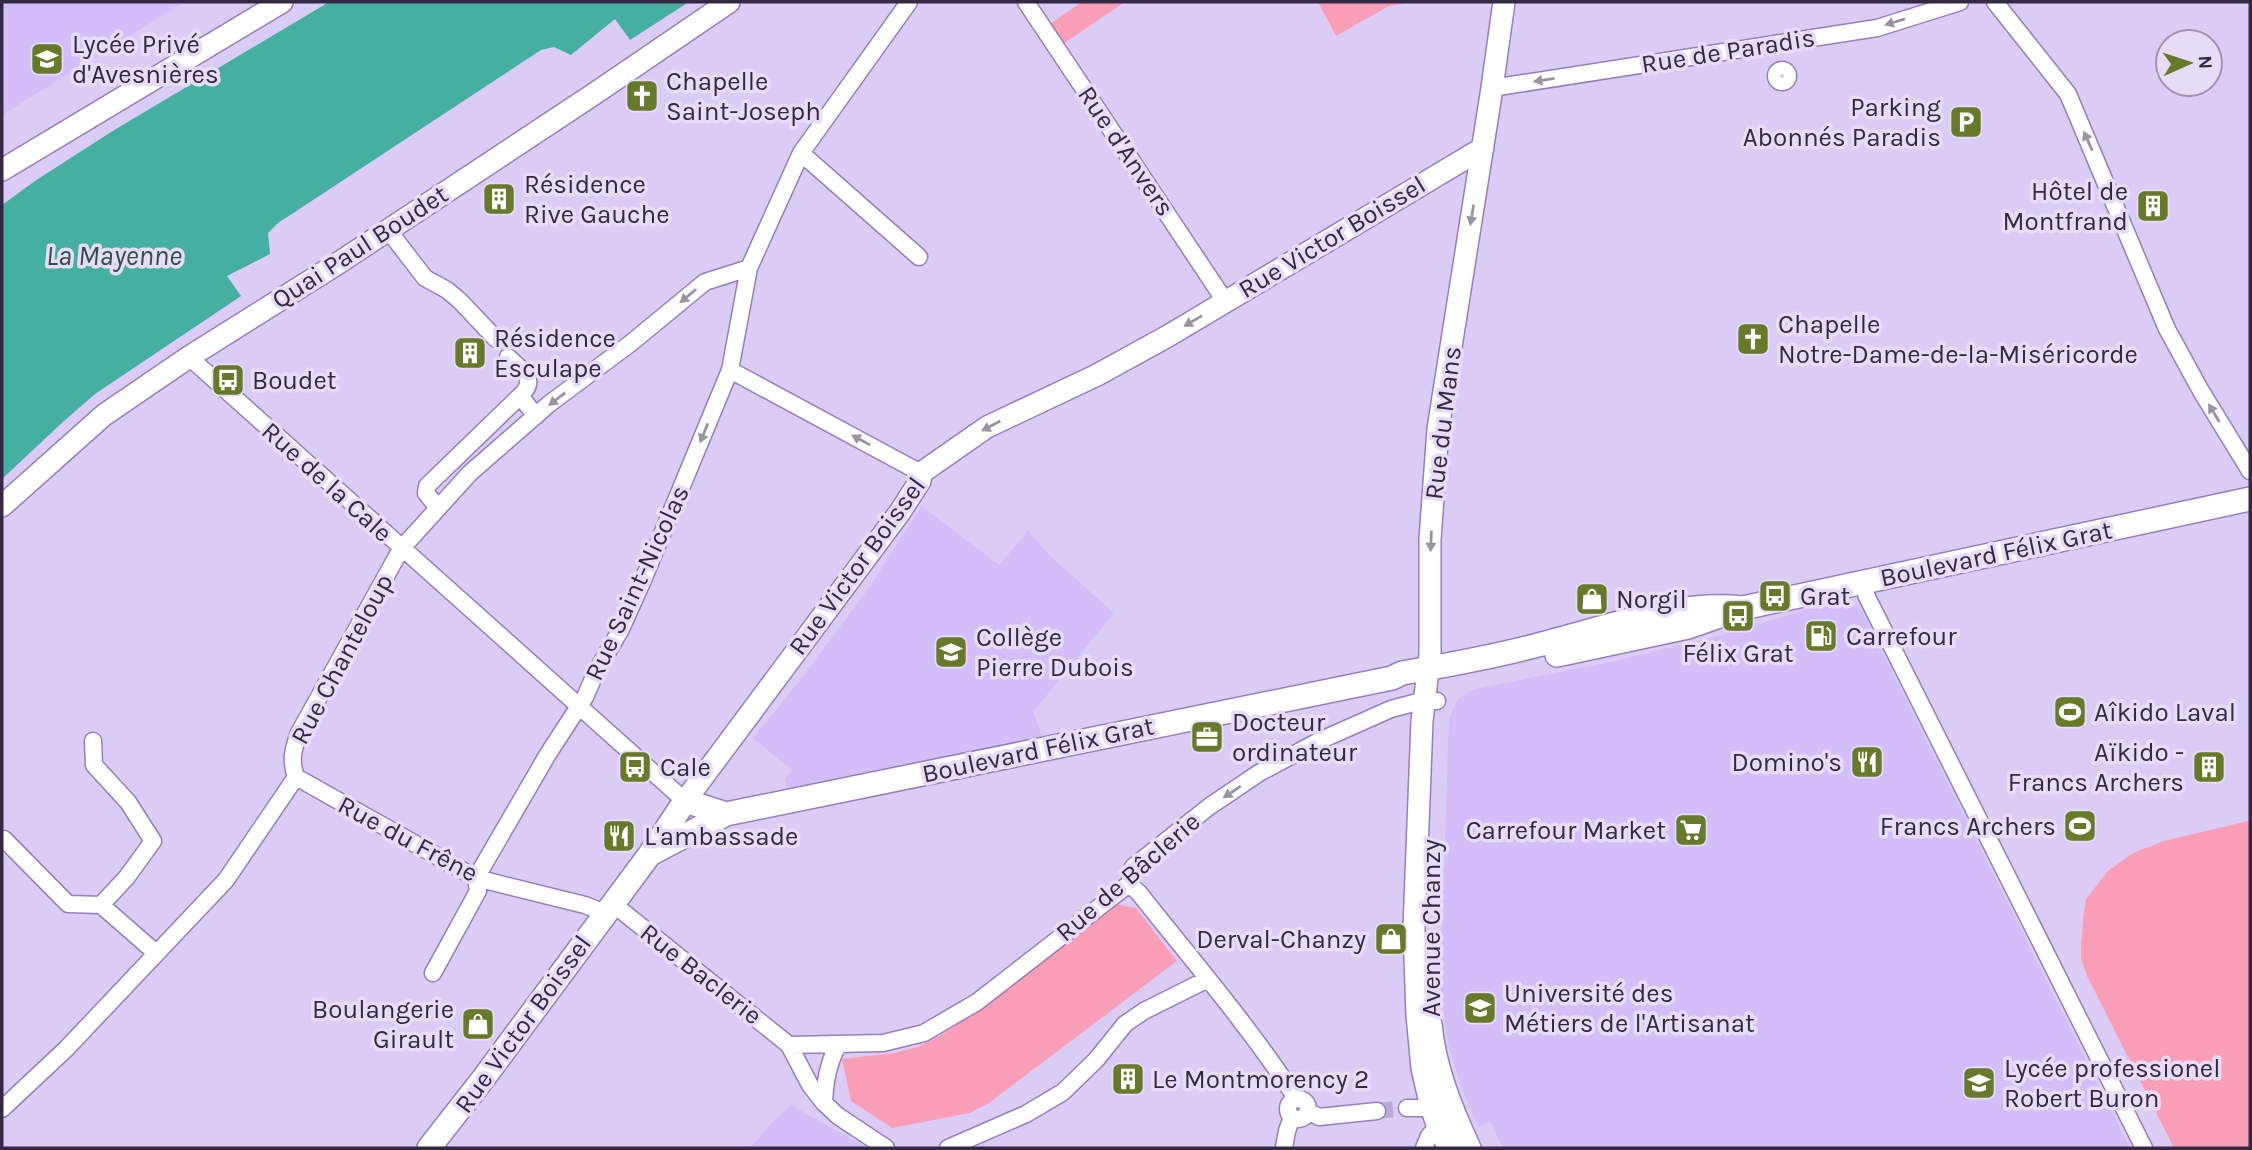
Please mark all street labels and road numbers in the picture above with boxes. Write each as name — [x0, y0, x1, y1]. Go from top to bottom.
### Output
street label: Rue de Paradis — [1639, 22, 1817, 80]
street label: Rue d'Anvers — [1071, 80, 1181, 222]
street label: Rue Victor Boissel — [1233, 169, 1431, 305]
street label: Quai Paul Boudet — [266, 178, 454, 315]
street label: Rue du Mans — [1418, 345, 1468, 501]
street label: Rue de la Cale — [255, 415, 399, 549]
street label: Rue Victor Boissel — [782, 471, 932, 661]
street label: Rue Saint-Nicolas — [578, 480, 696, 686]
street label: Boulevard Félix Grat — [1877, 514, 2115, 594]
street label: Rue Chanteloup — [284, 569, 400, 749]
street label: Boulevard Félix Grat — [919, 710, 1157, 790]
street label: Rue du Frêne — [333, 789, 483, 889]
street label: Rue de Bâclerie — [1049, 806, 1207, 948]
street label: Avenue Chanzy — [1416, 839, 1447, 1017]
street label: Rue Baclerie — [634, 917, 768, 1031]
street label: Rue Victor Boissel — [448, 929, 598, 1119]

